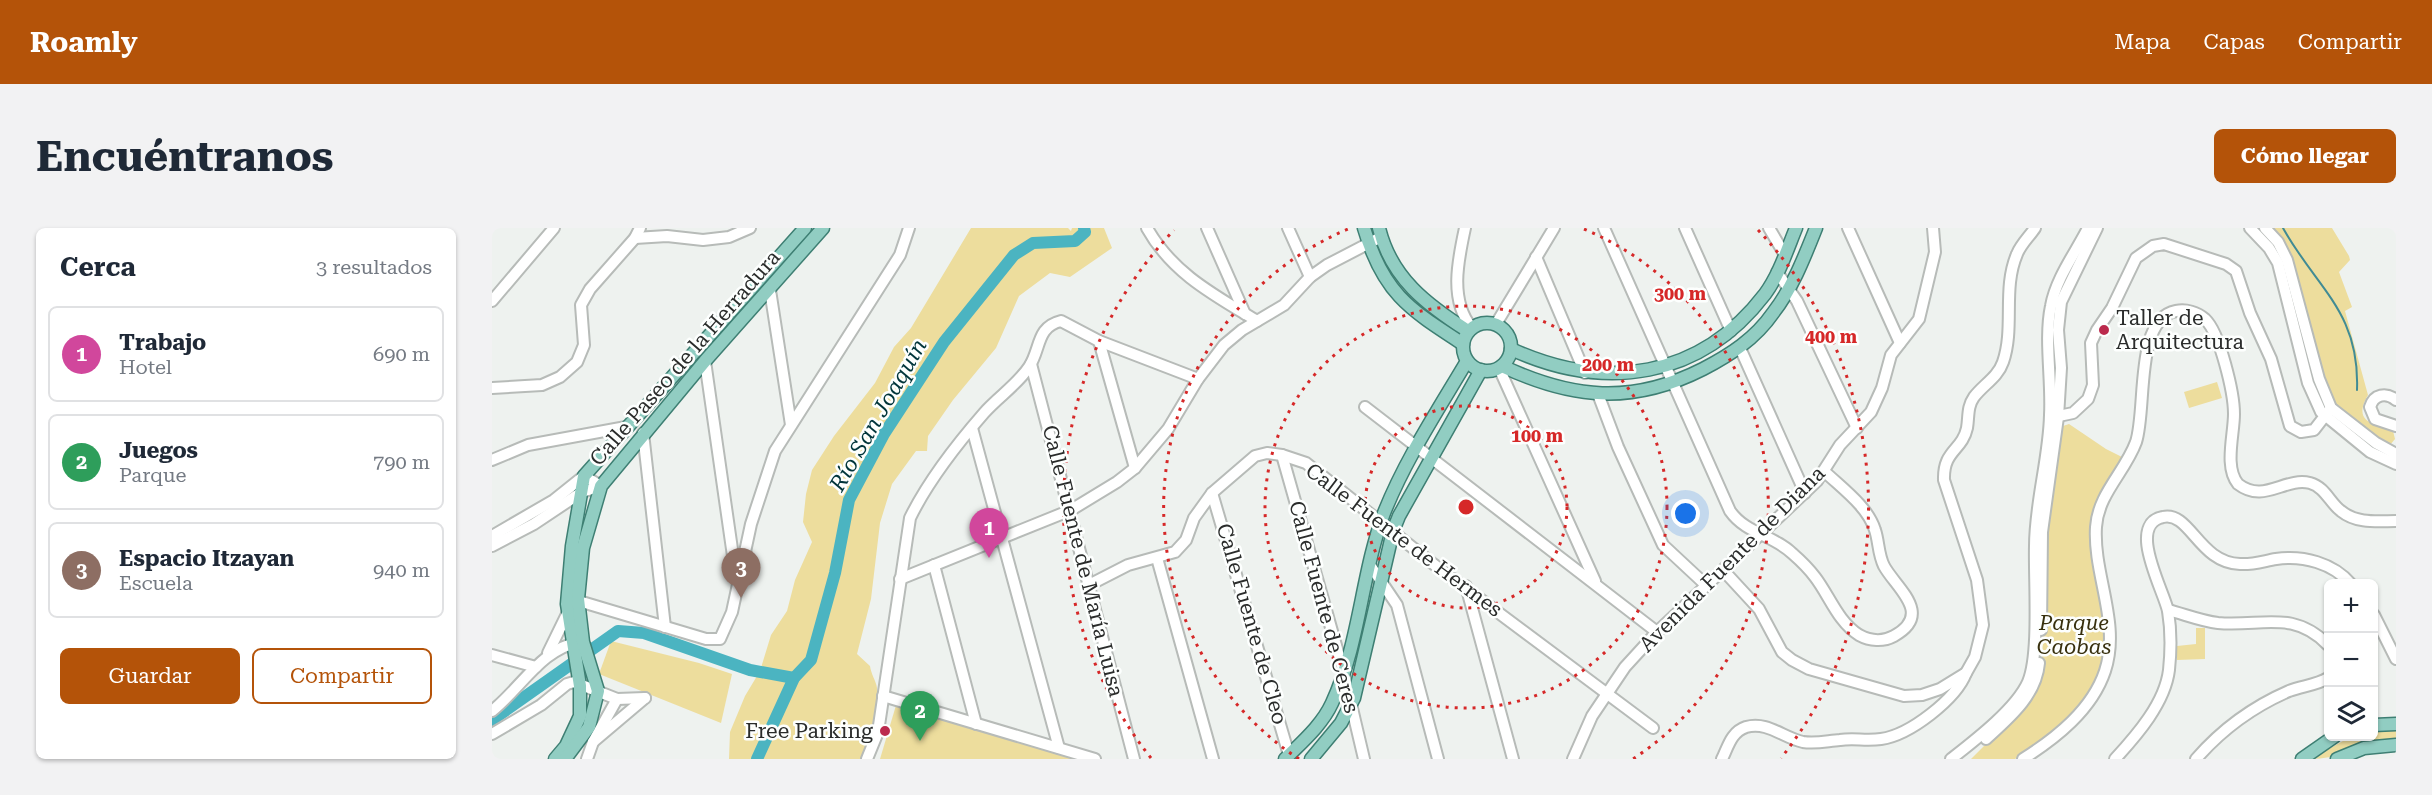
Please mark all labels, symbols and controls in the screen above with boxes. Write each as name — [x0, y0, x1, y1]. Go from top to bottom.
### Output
text: Roamly — [30, 26, 138, 59]
text: Mapa — [2114, 30, 2170, 54]
text: Capas — [2203, 30, 2265, 54]
text: Compartir — [2298, 30, 2402, 54]
button: Cómo llegar — [2214, 129, 2396, 183]
text: Encuéntranos — [36, 132, 334, 181]
street label: Calle Paseo de la Herradura — [585, 245, 785, 470]
text: Cerca — [60, 252, 136, 282]
text: 3 resultados — [316, 255, 432, 279]
text: 300 m — [1654, 283, 1707, 304]
place label: Taller de Arquitectura — [2116, 306, 2245, 354]
marker: Taller de Arquitectura — [2097, 323, 2111, 337]
text: 400 m — [1805, 326, 1858, 347]
text: Trabajo — [119, 330, 206, 355]
water label: Río San Joaquín — [824, 335, 932, 496]
text: 1 — [76, 342, 87, 366]
text: 690 m — [373, 342, 430, 366]
text: 200 m — [1582, 354, 1635, 375]
text: Hotel — [119, 355, 172, 379]
street label: Calle Fuente de María Luisa — [1038, 423, 1129, 700]
text: 100 m — [1511, 425, 1564, 446]
text: Juegos — [119, 438, 198, 463]
text: 2 — [76, 450, 87, 474]
text: 790 m — [373, 450, 430, 474]
street label: Calle Fuente de Hermes — [1301, 458, 1507, 622]
street label: Avenida Fuente de Diana — [1634, 461, 1830, 657]
text: Parque — [119, 463, 186, 487]
centre of rings — [1456, 497, 1476, 517]
street label: Calle Fuente de Ceres — [1284, 498, 1364, 716]
your location — [1671, 499, 1700, 528]
pin: 1 — [970, 508, 1008, 558]
street label: Calle Fuente de Cleo — [1212, 521, 1292, 727]
text: Espacio Itzayan — [119, 546, 294, 571]
pin: 3 — [722, 548, 760, 598]
text: 3 — [76, 558, 87, 582]
text: 940 m — [373, 558, 430, 582]
text: Escuela — [119, 571, 193, 595]
map controls — [2324, 579, 2378, 741]
button: + — [2324, 579, 2378, 633]
park label: Parque Caobas — [2037, 611, 2112, 659]
button: − — [2324, 633, 2378, 687]
button: Guardar — [60, 648, 240, 704]
button: Compartir — [252, 648, 432, 704]
button: layers — [2324, 687, 2378, 741]
pin: 2 — [900, 692, 940, 741]
place label: Free Parking — [745, 719, 873, 743]
marker: Free Parking — [878, 724, 892, 738]

